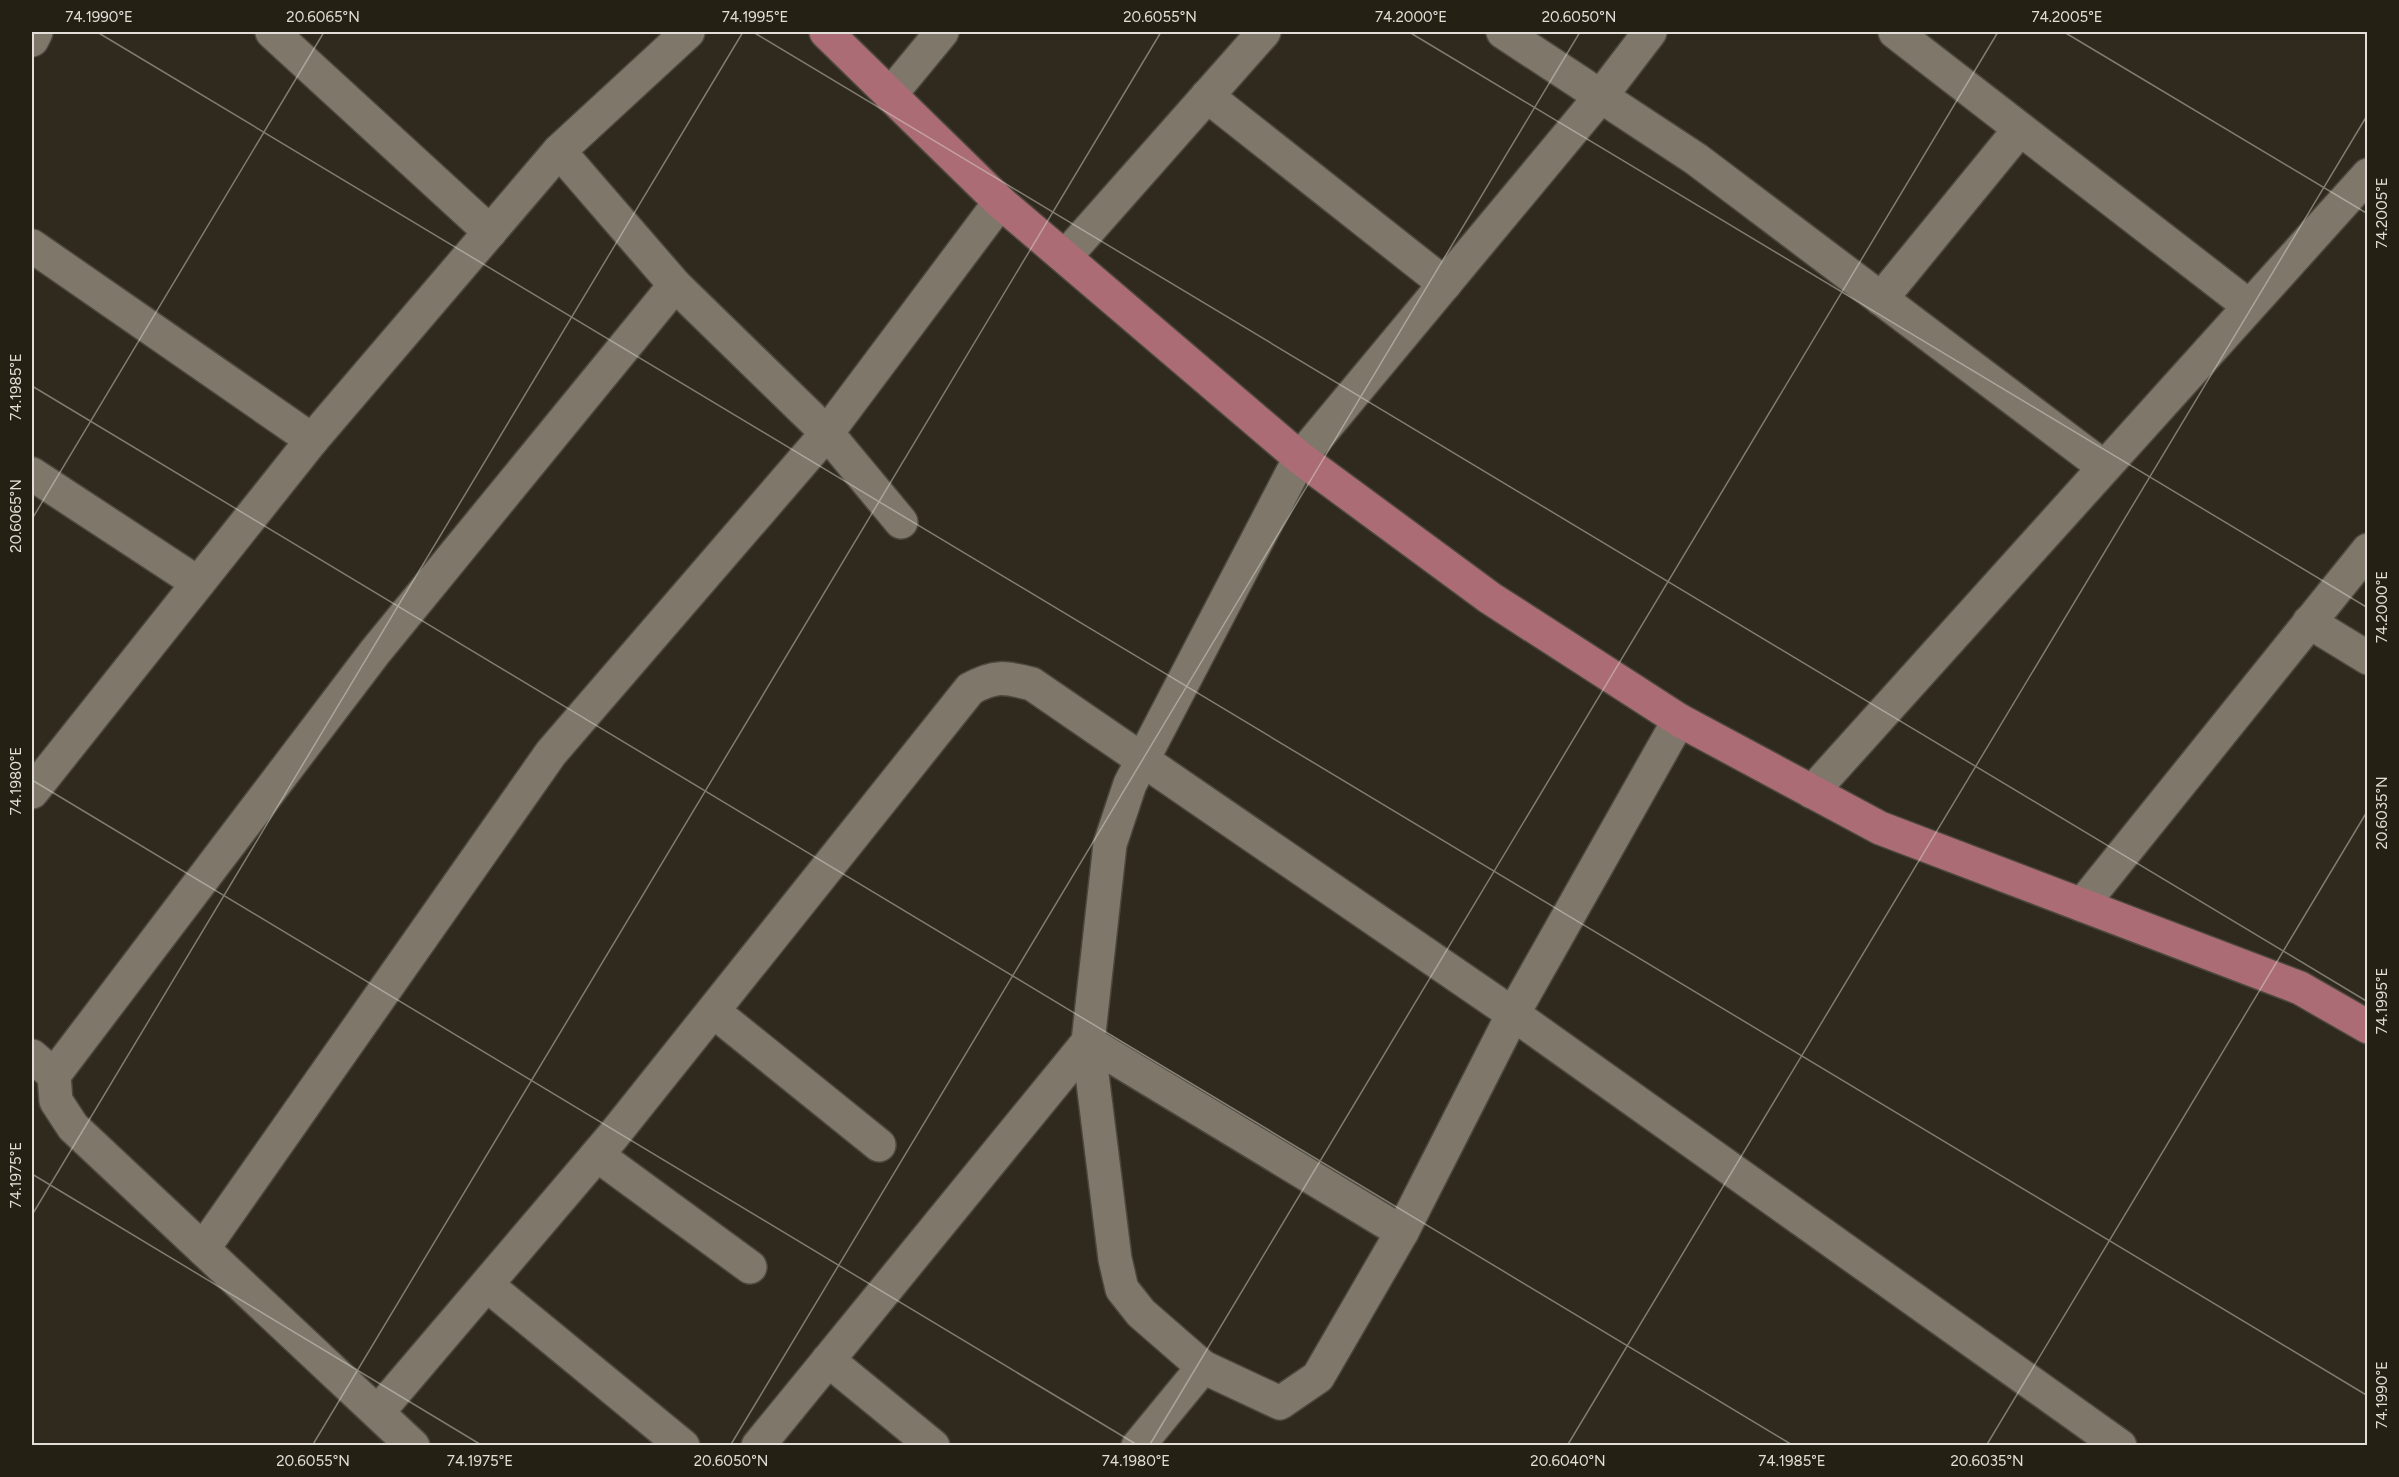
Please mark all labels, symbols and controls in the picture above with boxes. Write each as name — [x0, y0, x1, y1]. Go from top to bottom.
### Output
text: 74.1990°E — [65, 8, 133, 26]
text: 20.6065°N — [286, 8, 360, 26]
text: 74.1995°E — [722, 8, 788, 26]
text: 20.6055°N — [1123, 8, 1197, 26]
text: 74.2000°E — [1375, 8, 1447, 26]
text: 20.6050°N — [1542, 8, 1616, 26]
text: 74.2005°E — [2031, 8, 2103, 26]
text: 74.2005°E — [2373, 177, 2391, 249]
text: 74.1985°E — [7, 353, 25, 421]
text: 20.6065°N — [7, 479, 25, 553]
text: 74.2000°E — [2373, 571, 2391, 643]
text: 74.1980°E — [7, 747, 25, 815]
text: 20.6035°N — [2373, 776, 2391, 850]
text: 74.1995°E — [2373, 968, 2391, 1034]
text: 74.1975°E — [7, 1142, 25, 1208]
text: 74.1990°E — [2373, 1361, 2391, 1429]
text: 20.6055°N — [276, 1452, 350, 1470]
text: 74.1975°E — [447, 1452, 513, 1470]
text: 20.6050°N — [694, 1452, 768, 1470]
text: 74.1980°E — [1102, 1452, 1170, 1470]
text: 20.6040°N — [1530, 1452, 1606, 1470]
text: 74.1985°E — [1758, 1452, 1826, 1470]
text: 20.6035°N — [1950, 1452, 2024, 1470]

